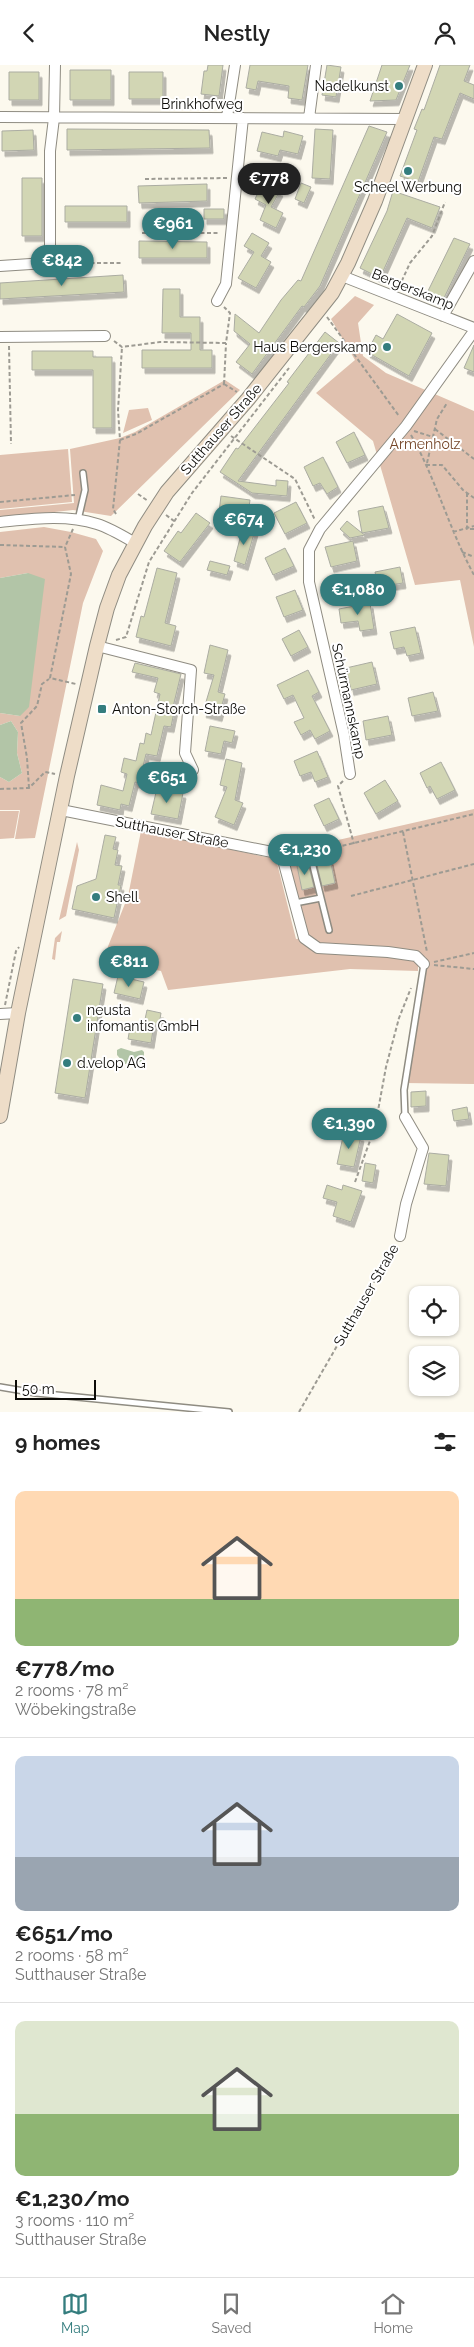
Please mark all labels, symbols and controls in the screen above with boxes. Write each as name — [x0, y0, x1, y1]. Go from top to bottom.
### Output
icon: back — [15, 19, 43, 47]
icon: person — [431, 19, 459, 47]
text: Nestly — [204, 20, 270, 46]
place label: Nadelkunst — [315, 78, 389, 94]
marker: Nadelkunst — [393, 80, 405, 92]
street label: Brinkhofweg — [161, 96, 243, 112]
pin: €778 — [239, 163, 299, 205]
marker: Scheel Werbung — [402, 165, 414, 177]
text: €778 — [249, 169, 289, 188]
place label: Scheel Werbung — [354, 179, 462, 195]
pin: €961 — [143, 207, 203, 250]
text: €961 — [153, 214, 193, 233]
pin: €842 — [32, 245, 92, 287]
text: €842 — [42, 251, 82, 270]
street label: Bergerskamp — [370, 265, 457, 313]
place label: Haus Bergerskamp — [253, 339, 377, 355]
marker: Haus Bergerskamp — [381, 341, 393, 353]
street label: Sutthauser Straße — [177, 380, 265, 478]
park label: Armenholz — [390, 436, 461, 452]
pin: €674 — [214, 503, 274, 546]
text: €674 — [224, 510, 264, 529]
pin: €1,080 — [317, 573, 399, 616]
text: €1,080 — [331, 580, 385, 599]
street label: Schürmannskamp — [329, 642, 369, 761]
place label: Anton-Storch-Straße — [112, 701, 246, 717]
marker: Anton-Storch-Straße — [96, 703, 108, 715]
pin: €651 — [137, 761, 197, 804]
text: €651 — [147, 768, 187, 787]
street label: Sutthauser Straße — [114, 813, 230, 851]
pin: €1,230 — [264, 833, 346, 876]
text: €1,230 — [279, 840, 331, 859]
place label: Shell — [106, 889, 139, 905]
marker: Shell — [90, 891, 102, 903]
pin: €811 — [99, 945, 159, 988]
text: €811 — [110, 952, 148, 971]
place label: neusta infomantis GmbH — [87, 1002, 199, 1034]
marker: neusta infomantis GmbH — [71, 1012, 83, 1024]
place label: d.velop AG — [77, 1055, 146, 1071]
marker: d.velop AG — [61, 1057, 73, 1069]
pin: €1,390 — [308, 1107, 390, 1150]
text: €1,390 — [323, 1114, 375, 1133]
street label: Sutthauser Straße — [330, 1241, 402, 1349]
map controls — [409, 1286, 459, 1396]
button: locate — [409, 1286, 459, 1336]
button: layers — [409, 1346, 459, 1396]
scale bar — [15, 1377, 96, 1400]
text: 50 m — [22, 1381, 55, 1397]
icon: filters — [431, 1428, 459, 1456]
text: 9 homes — [15, 1430, 100, 1455]
icon: home — [192, 1523, 282, 1613]
text: €778/mo — [15, 1656, 114, 1681]
text: 2 rooms · 78 m² — [15, 1681, 128, 1700]
text: Wöbekingstraße — [15, 1700, 136, 1719]
icon: home — [192, 1789, 282, 1879]
text: €651/mo — [15, 1921, 113, 1946]
text: 2 rooms · 58 m² — [15, 1946, 129, 1965]
text: Sutthauser Straße — [15, 1965, 146, 1984]
icon: home — [192, 2054, 282, 2144]
text: €1,230/mo — [15, 2186, 130, 2211]
text: 3 rooms · 110 m² — [15, 2211, 134, 2230]
text: Sutthauser Straße — [15, 2230, 146, 2249]
tab: Map — [61, 2290, 89, 2336]
tab: Saved — [211, 2290, 251, 2336]
tab: Home — [373, 2290, 413, 2336]

